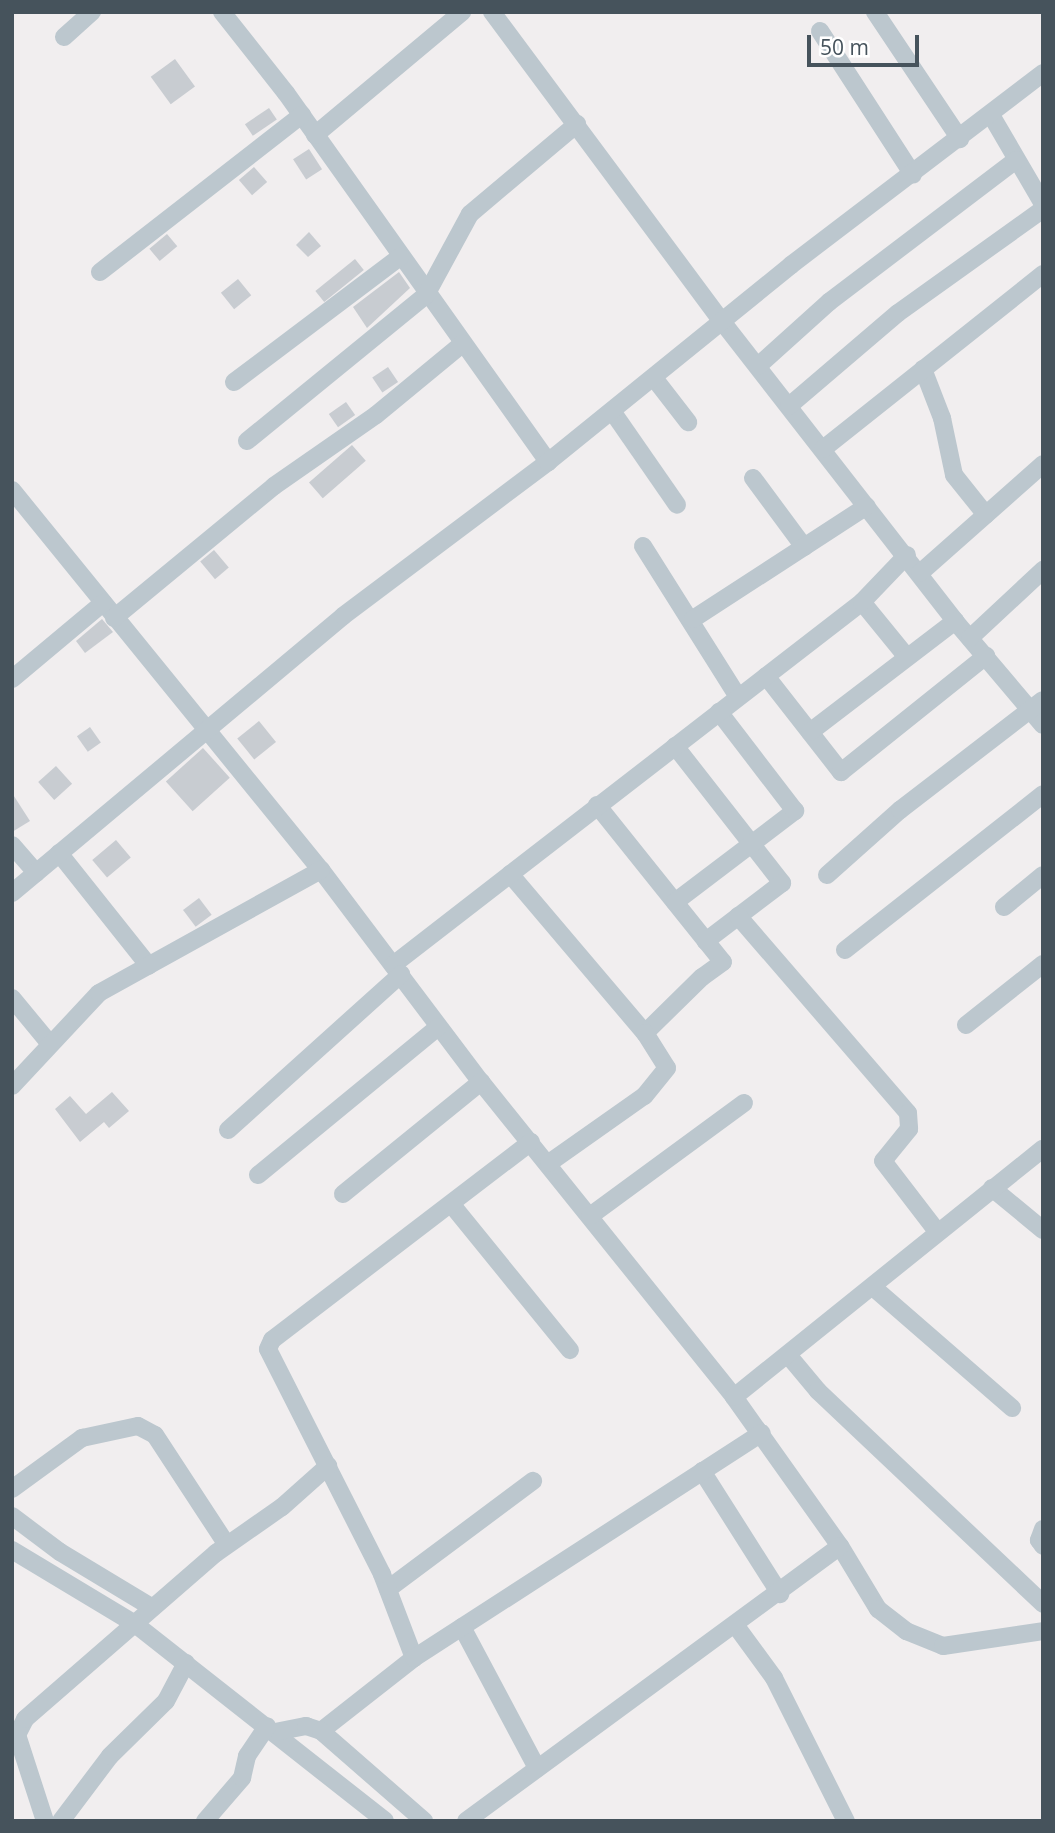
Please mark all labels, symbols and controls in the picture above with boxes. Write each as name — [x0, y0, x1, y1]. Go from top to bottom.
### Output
scale bar — [810, 21, 922, 65]
text: 50 m — [820, 33, 869, 61]

